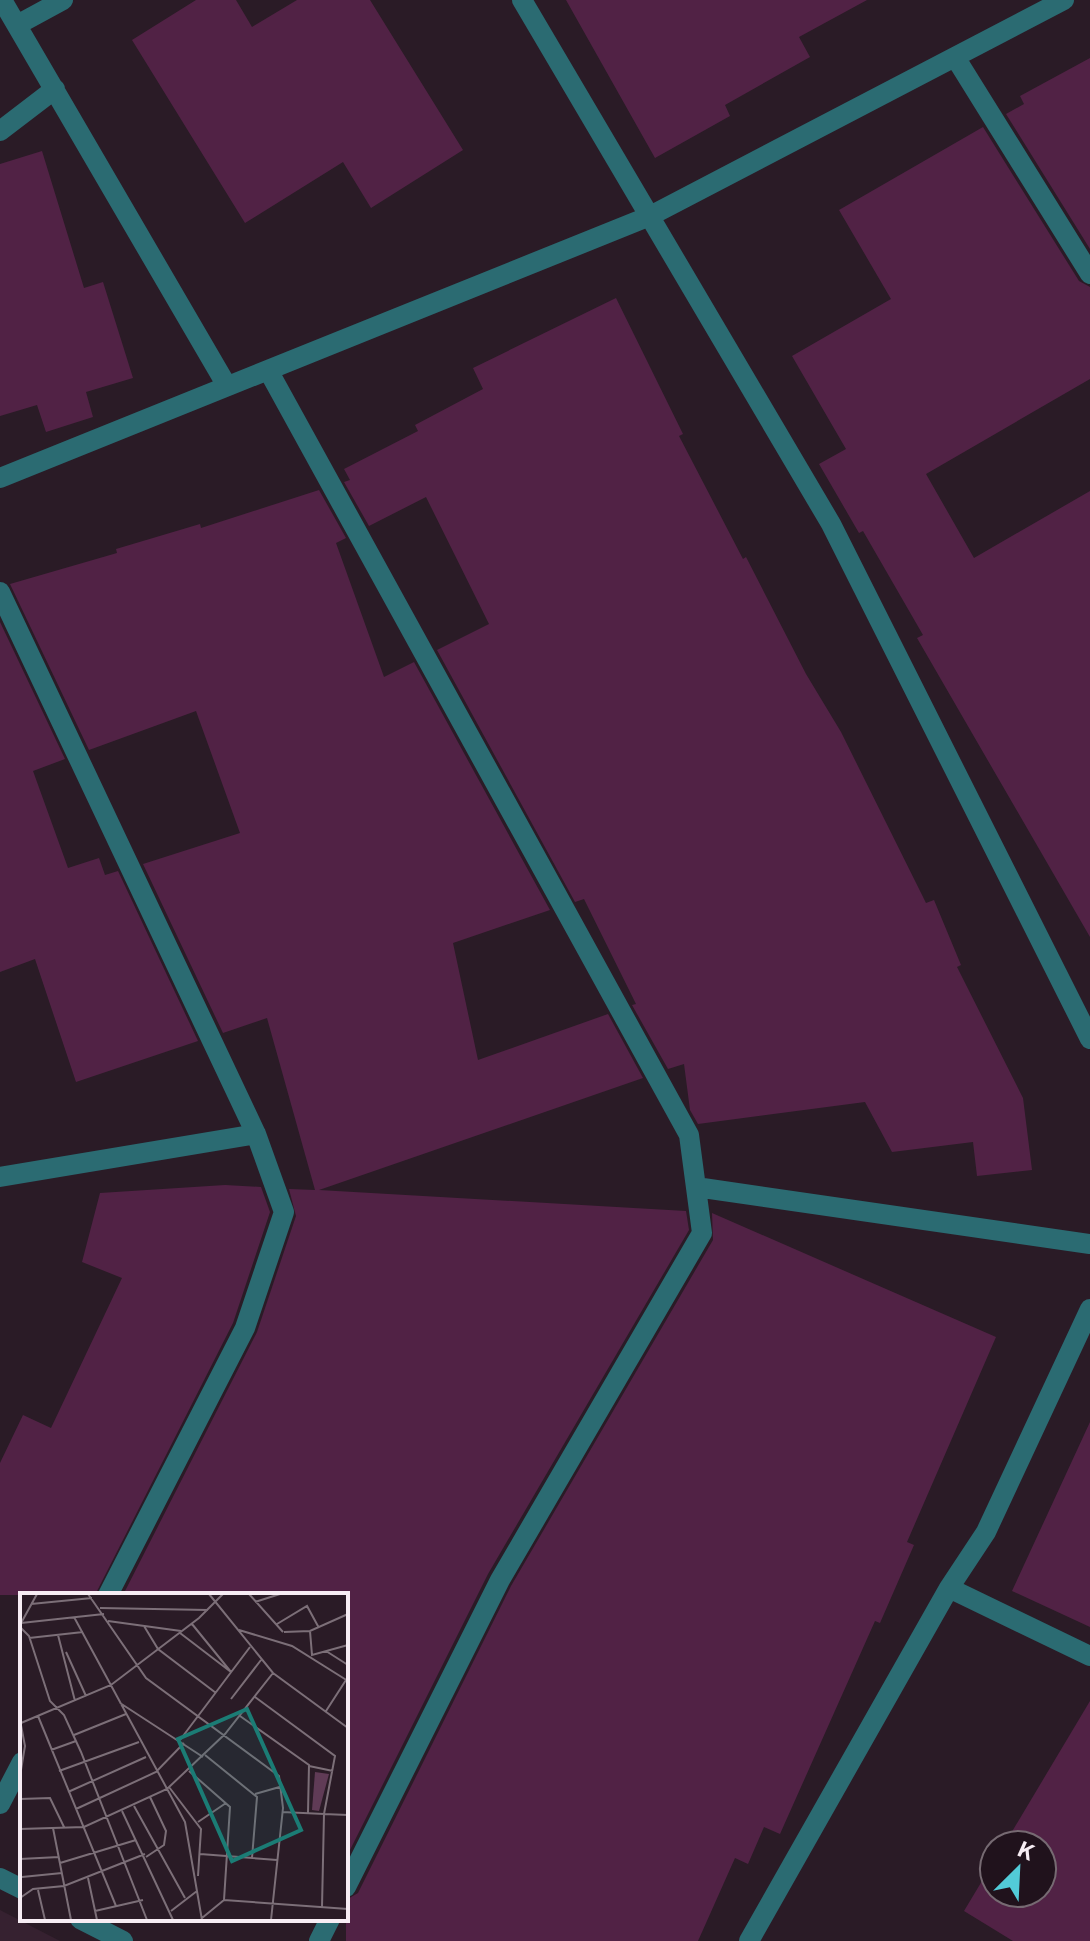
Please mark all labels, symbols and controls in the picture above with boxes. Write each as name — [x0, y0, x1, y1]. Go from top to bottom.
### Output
inset map — [20, 1593, 348, 1921]
north arrow — [978, 1829, 1058, 1909]
text: K — [1014, 1836, 1039, 1866]

